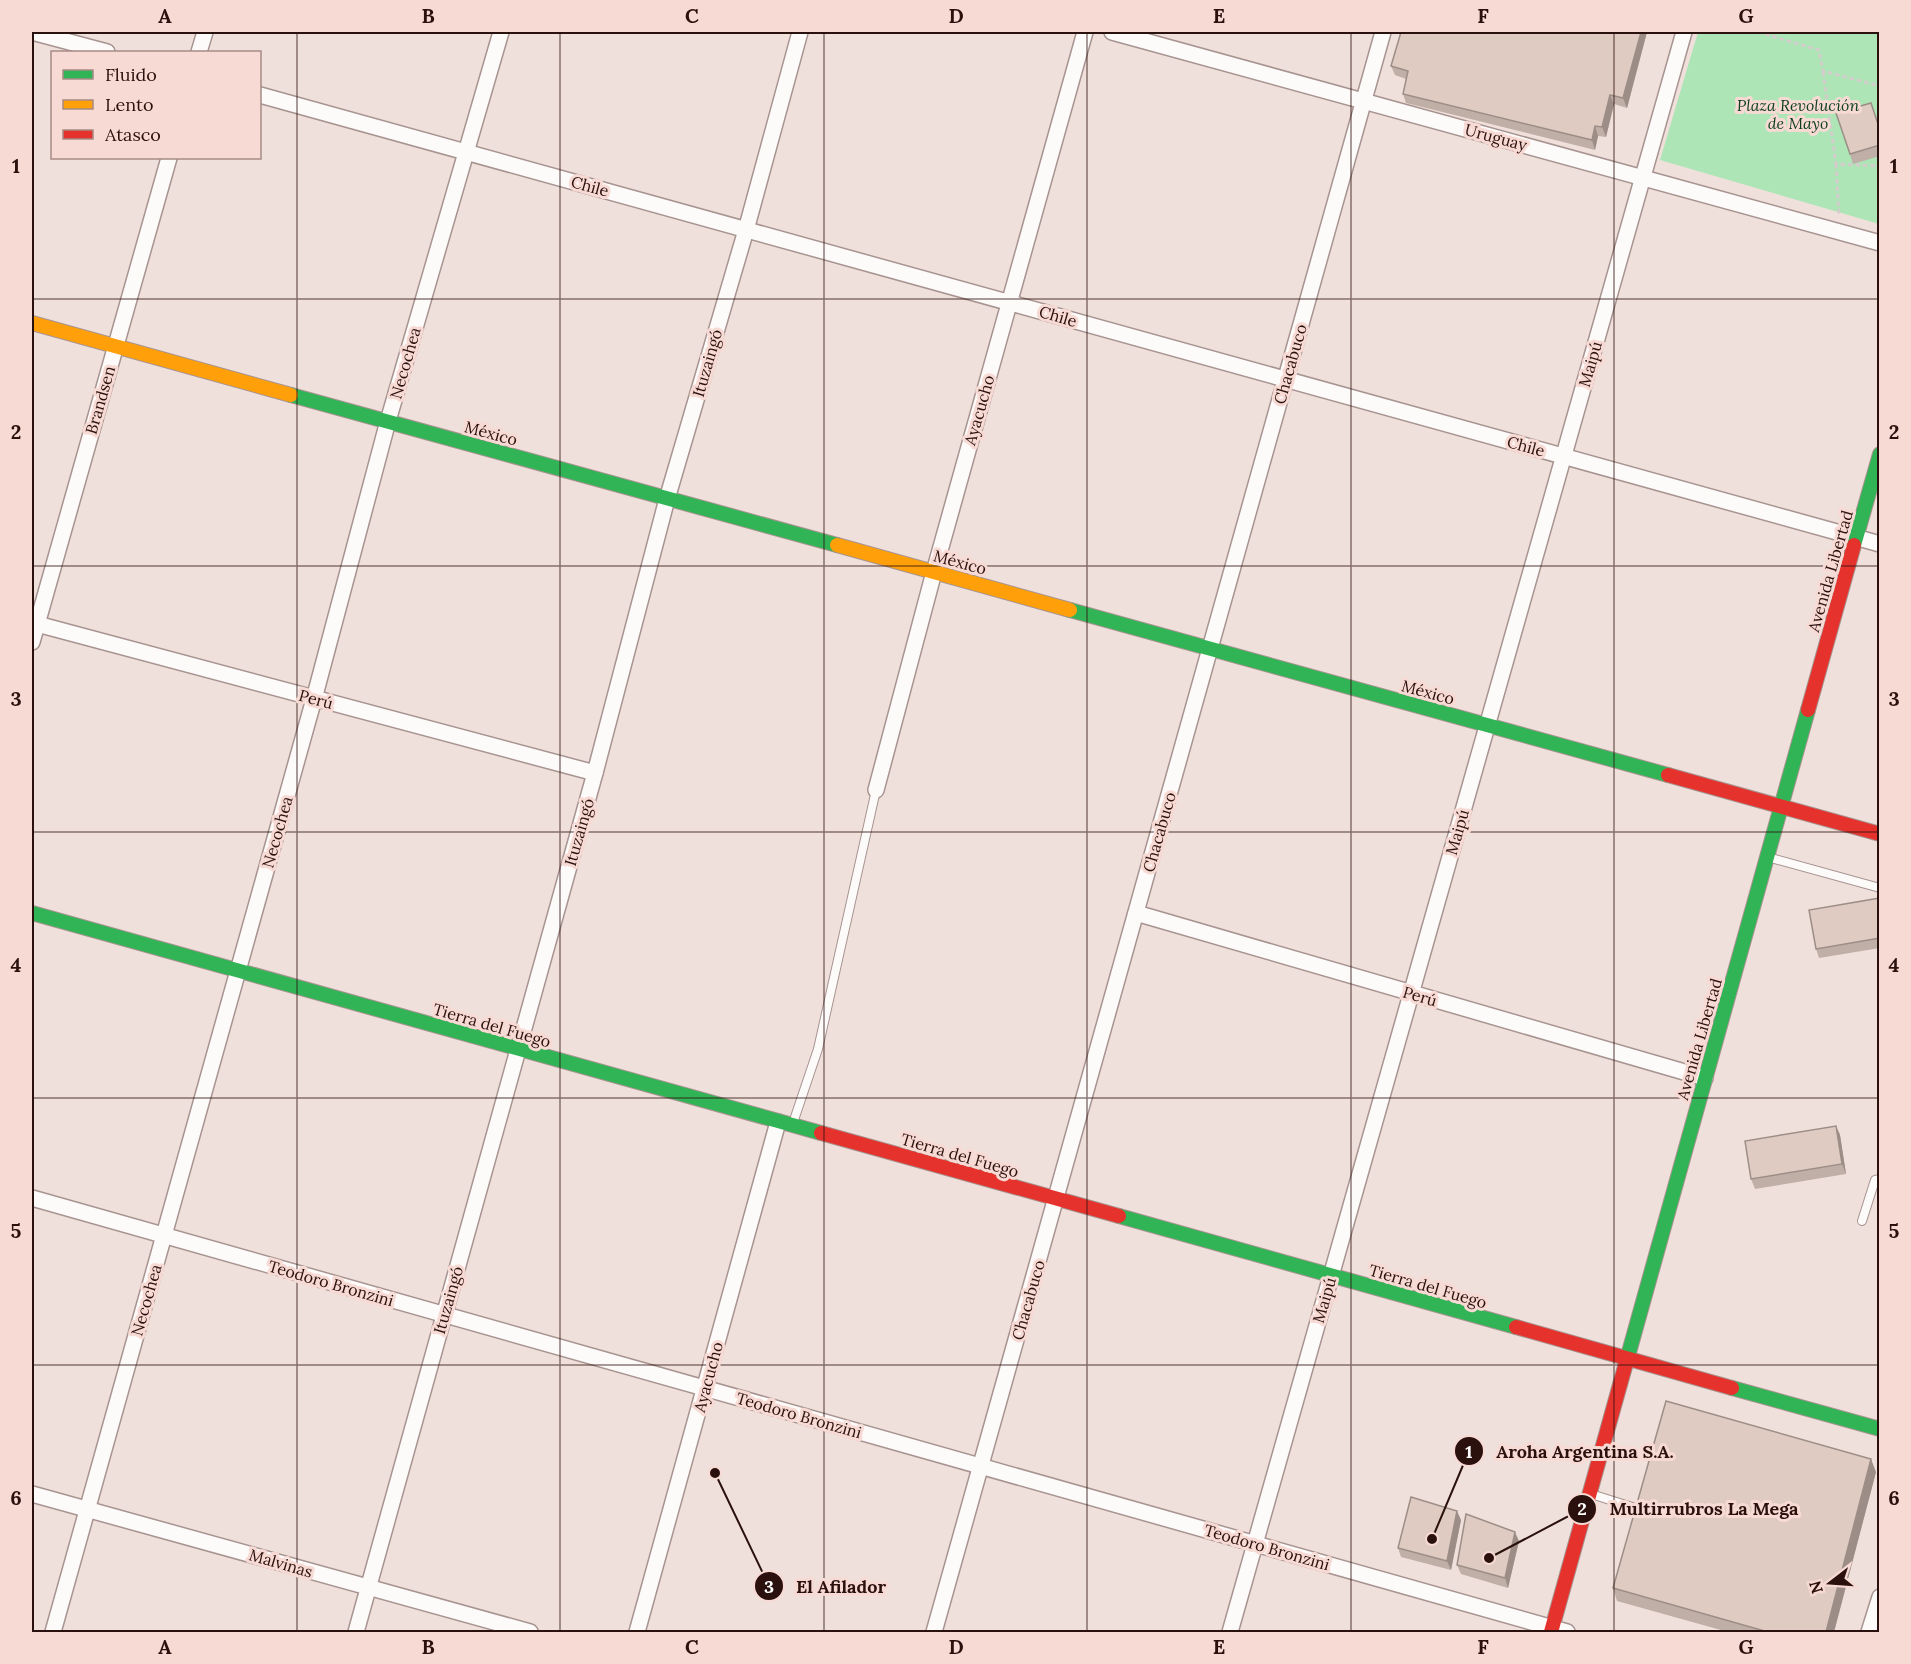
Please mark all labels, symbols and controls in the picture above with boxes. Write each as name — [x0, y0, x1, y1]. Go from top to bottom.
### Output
text: A — [158, 3, 172, 28]
text: B — [421, 3, 435, 28]
text: C — [685, 3, 699, 28]
text: D — [948, 3, 964, 28]
text: E — [1213, 3, 1225, 28]
text: F — [1477, 3, 1489, 28]
text: G — [1738, 3, 1754, 28]
legend — [51, 51, 261, 159]
text: Fluido — [105, 63, 157, 86]
text: Lento — [105, 93, 153, 116]
park label: Plaza Revolución de Mayo — [1737, 95, 1859, 133]
street label: Uruguay — [1463, 119, 1530, 155]
text: Atasco — [104, 123, 161, 146]
text: 1 — [12, 153, 20, 178]
text: 1 — [1890, 153, 1898, 178]
street label: Chile — [569, 171, 611, 201]
street label: Chile — [1037, 301, 1079, 331]
street label: Chacabuco — [1269, 322, 1311, 406]
street label: Necochea — [385, 325, 425, 401]
street label: Ituzaingó — [688, 327, 726, 399]
street label: Maipú — [1574, 338, 1606, 389]
street label: Brandsen — [81, 363, 119, 436]
street label: Ayacucho — [959, 373, 999, 448]
street label: México — [462, 416, 520, 450]
text: 2 — [11, 419, 21, 444]
text: 2 — [1889, 419, 1899, 444]
street label: Chile — [1505, 431, 1547, 461]
street label: Avenida Libertad — [1803, 508, 1857, 635]
street label: México — [931, 545, 989, 579]
street label: México — [1399, 675, 1457, 709]
street label: Perú — [297, 685, 336, 713]
text: 3 — [10, 686, 22, 711]
text: 3 — [1888, 686, 1900, 711]
street label: Chacabuco — [1138, 790, 1180, 874]
street label: Necochea — [257, 794, 297, 870]
street label: Ituzaingó — [560, 796, 598, 868]
street label: Maipú — [1441, 806, 1473, 857]
text: 4 — [11, 952, 22, 977]
text: 4 — [1889, 952, 1900, 977]
street label: Avenida Libertad — [1672, 976, 1726, 1103]
street label: Perú — [1401, 982, 1440, 1011]
street label: Tierra del Fuego — [431, 999, 553, 1051]
street label: Tierra del Fuego — [899, 1129, 1021, 1181]
text: 5 — [11, 1218, 22, 1243]
text: 5 — [1889, 1218, 1900, 1243]
street label: Teodoro Bronzini — [266, 1256, 396, 1310]
street label: Chacabuco — [1007, 1258, 1049, 1342]
street label: Tierra del Fuego — [1367, 1260, 1489, 1312]
street label: Necochea — [126, 1262, 166, 1338]
street label: Ituzaingó — [429, 1264, 467, 1336]
street label: Maipú — [1308, 1274, 1340, 1325]
street label: Ayacucho — [689, 1340, 727, 1415]
street label: Teodoro Bronzini — [734, 1388, 864, 1442]
callout: Aroha Argentina S.A. — [1454, 1433, 1686, 1469]
text: 1 — [1465, 1440, 1473, 1463]
text: Aroha Argentina S.A. — [1496, 1440, 1674, 1463]
text: 6 — [10, 1485, 22, 1510]
text: 6 — [1888, 1485, 1900, 1510]
callout: Multirrubros La Mega — [1567, 1491, 1810, 1527]
text: 2 — [1577, 1497, 1587, 1520]
text: Multirrubros La Mega — [1609, 1497, 1799, 1520]
street label: Teodoro Bronzini — [1202, 1520, 1332, 1574]
street label: Malvinas — [247, 1544, 315, 1582]
north arrow — [1800, 1553, 1860, 1613]
callout: El Afilador — [754, 1568, 898, 1604]
text: 3 — [764, 1575, 774, 1598]
text: El Afilador — [796, 1575, 886, 1598]
text: N — [1804, 1579, 1827, 1596]
text: A — [158, 1634, 172, 1659]
text: B — [421, 1634, 435, 1659]
text: C — [685, 1634, 699, 1659]
text: D — [948, 1634, 964, 1659]
text: E — [1213, 1634, 1225, 1659]
text: F — [1477, 1634, 1489, 1659]
text: G — [1738, 1634, 1754, 1659]

